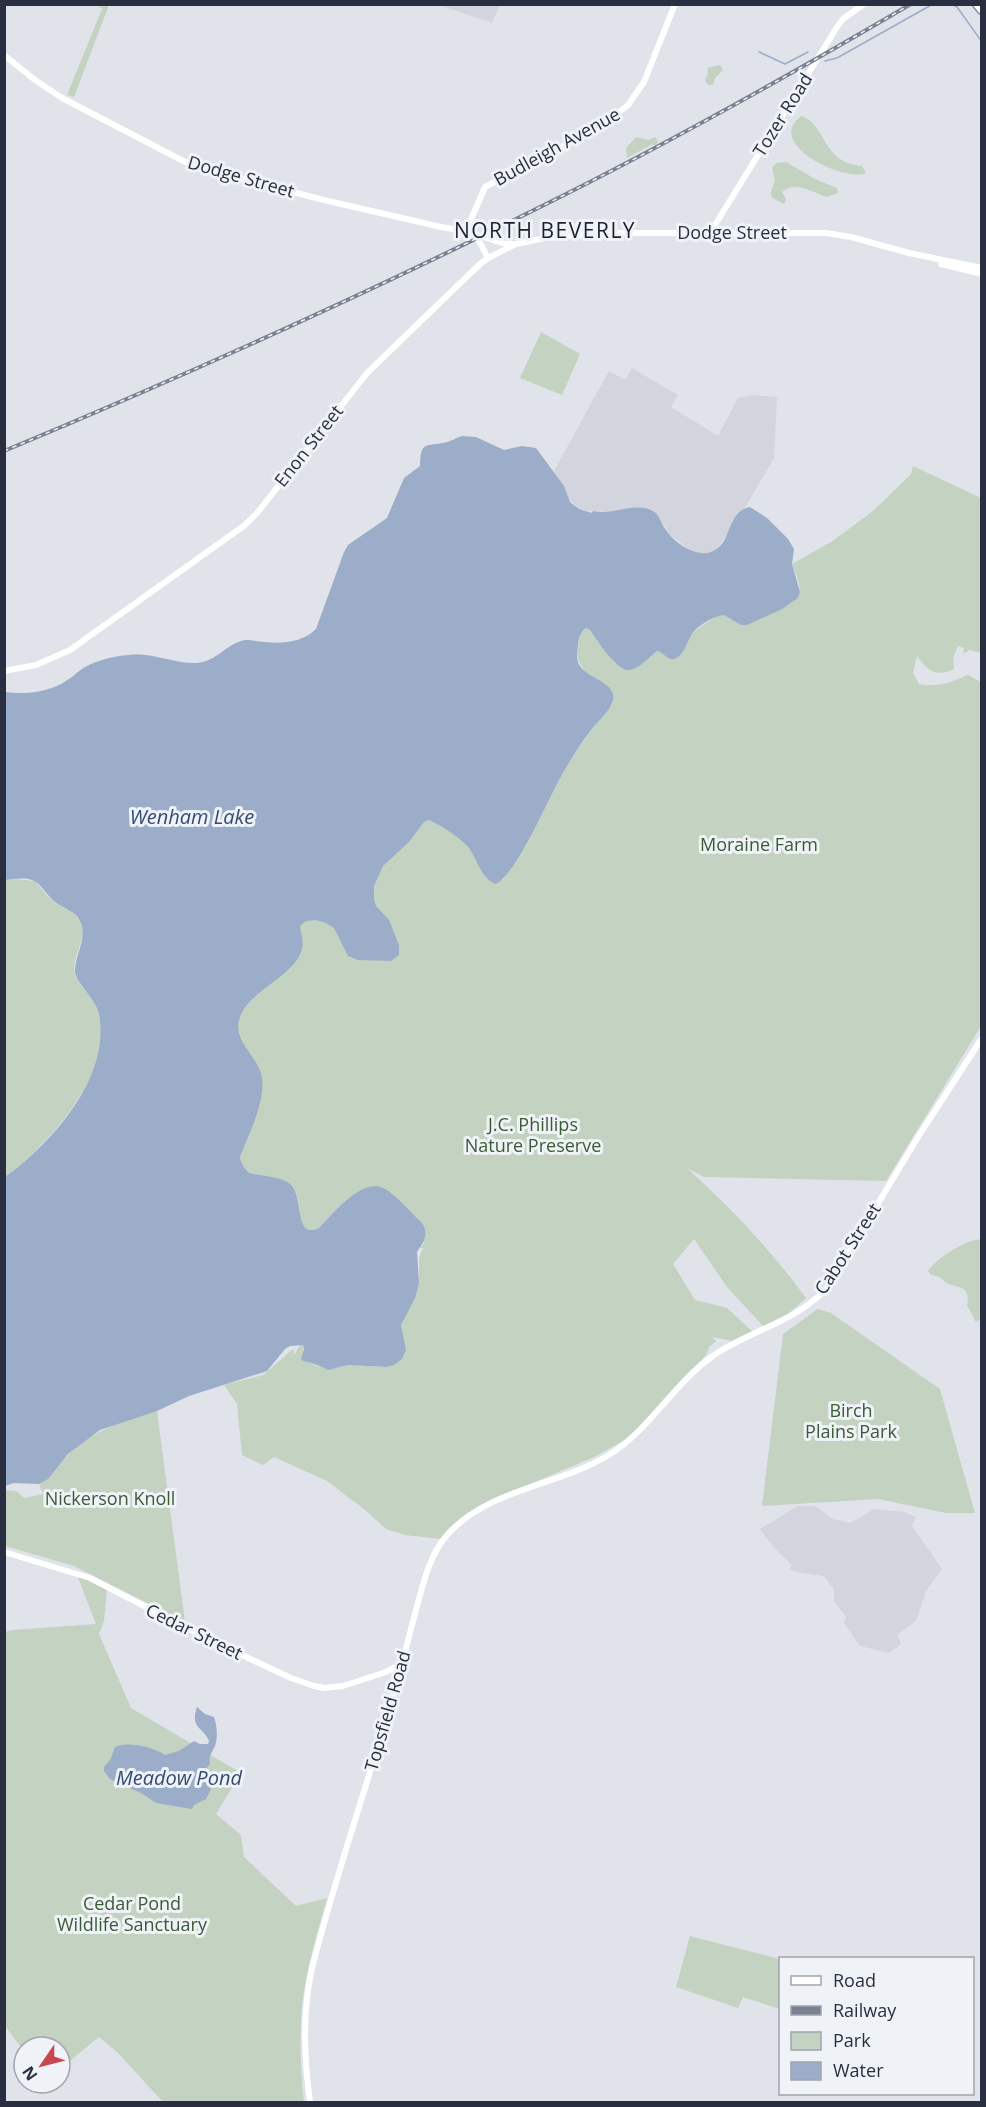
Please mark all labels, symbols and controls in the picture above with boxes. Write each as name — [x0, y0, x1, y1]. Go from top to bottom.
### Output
street label: Tozer Road — [747, 68, 817, 161]
street label: Budleigh Avenue — [489, 101, 624, 191]
street label: Dodge Street — [185, 149, 297, 203]
district label: NORTH BEVERLY — [454, 216, 636, 244]
street label: Dodge Street — [677, 220, 787, 244]
street label: Enon Street — [269, 399, 348, 491]
water label: Wenham Lake — [130, 803, 254, 830]
park label: Moraine Farm — [700, 832, 818, 856]
park label: J.C. Phillips Nature Preserve — [465, 1112, 601, 1157]
street label: Cabot Street — [809, 1198, 886, 1299]
park label: Birch Plains Park — [805, 1398, 897, 1443]
park label: Nickerson Knoll — [45, 1486, 175, 1510]
street label: Cedar Street — [142, 1597, 247, 1665]
street label: Topsfield Road — [358, 1648, 416, 1774]
water label: Meadow Pond — [116, 1764, 242, 1791]
park label: Cedar Pond Wildlife Sanctuary — [57, 1891, 208, 1936]
legend — [779, 1957, 974, 2095]
text: Road — [833, 1968, 876, 1992]
text: Railway — [833, 1998, 897, 2022]
text: Park — [833, 2028, 871, 2052]
north arrow — [12, 2035, 72, 2095]
text: Water — [833, 2058, 884, 2082]
text: N — [17, 2062, 42, 2085]

